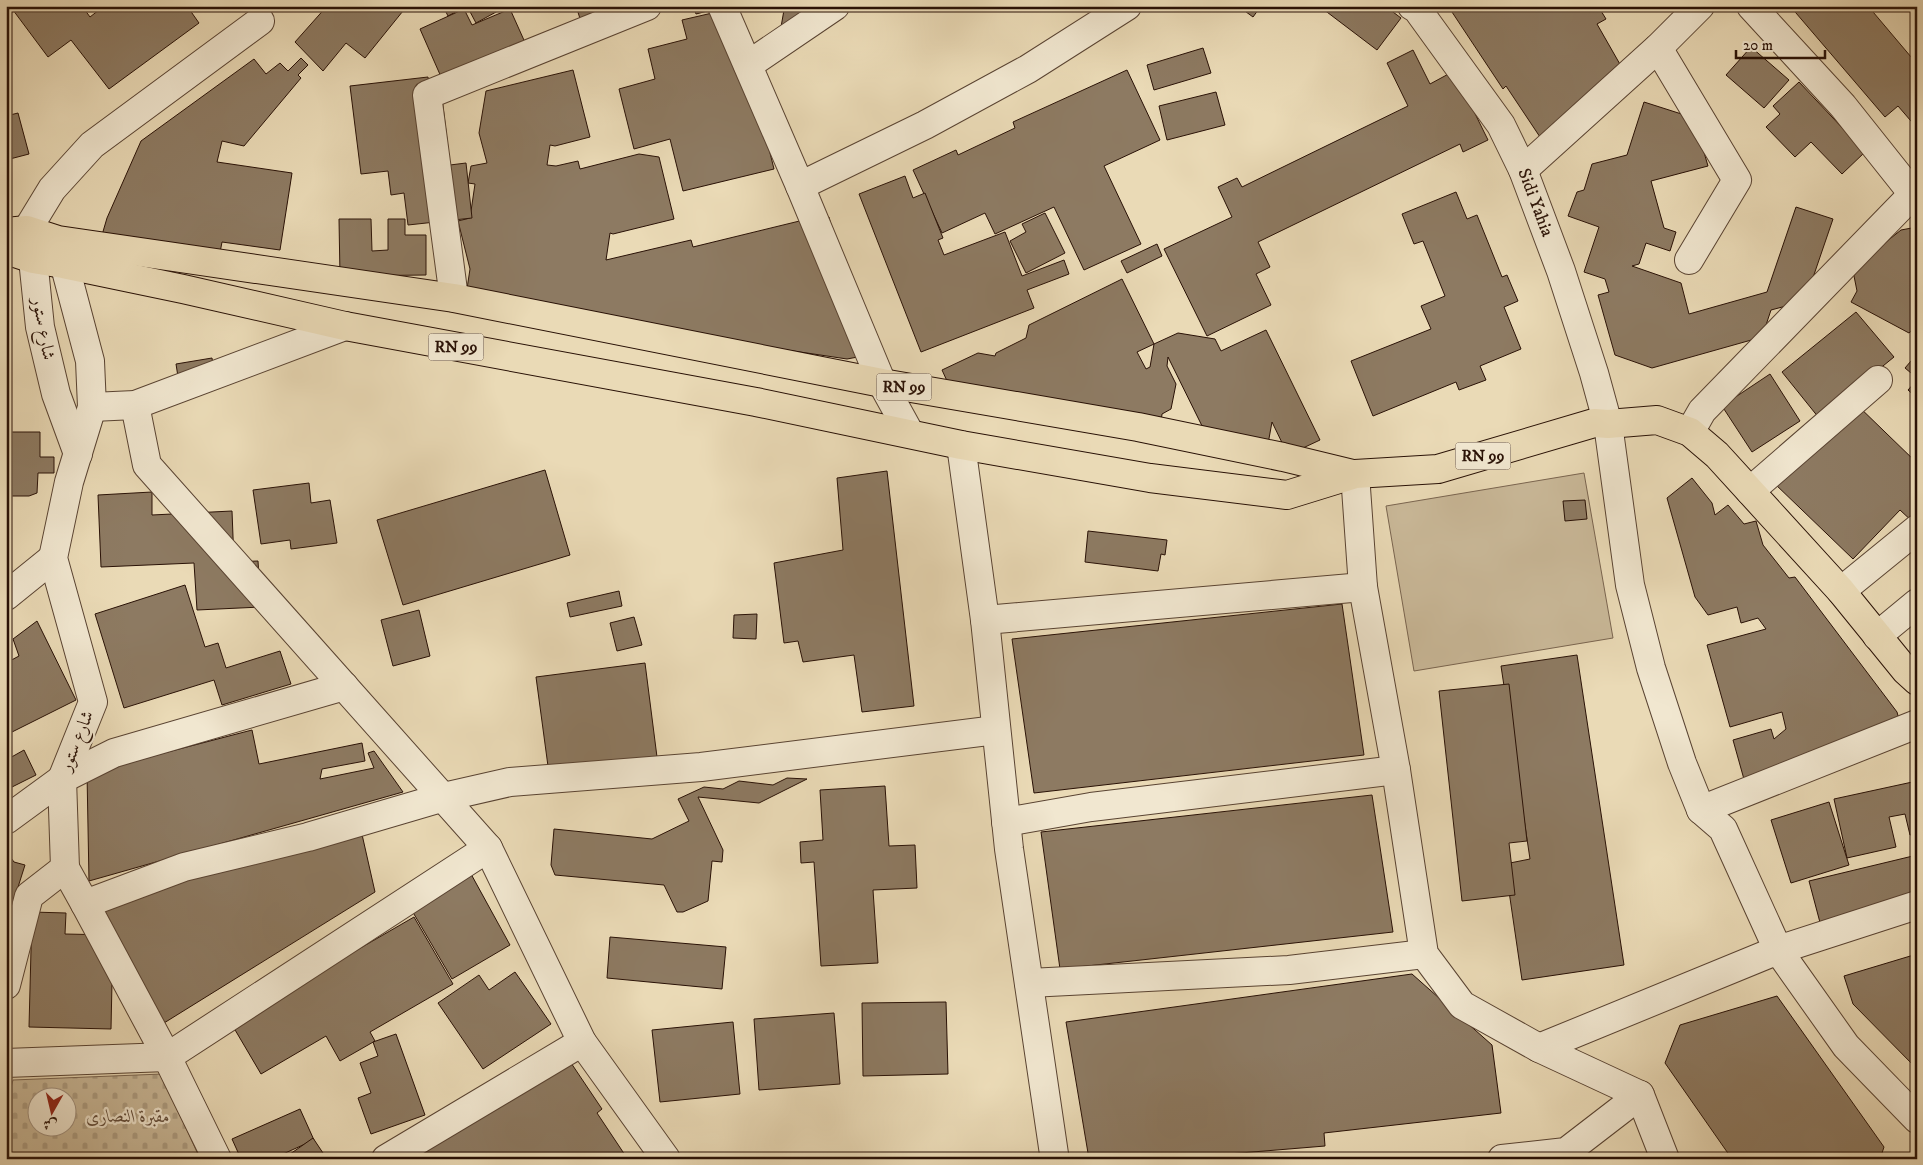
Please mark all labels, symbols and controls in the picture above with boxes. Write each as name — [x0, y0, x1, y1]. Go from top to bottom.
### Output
scale bar — [1736, 28, 1824, 60]
text: 20 m — [1743, 36, 1773, 55]
street label: Sidi Yahia — [1512, 165, 1558, 240]
street label: شارع ستور — [23, 294, 59, 363]
road number: RN 99 — [428, 334, 484, 361]
road number: RN 99 — [876, 374, 932, 401]
road number: RN 99 — [1456, 442, 1510, 470]
street label: شارع ستور — [54, 708, 102, 777]
north arrow — [28, 1088, 78, 1138]
park label: مقبرة النصارى — [86, 1106, 170, 1128]
text: ش — [42, 1114, 58, 1134]

